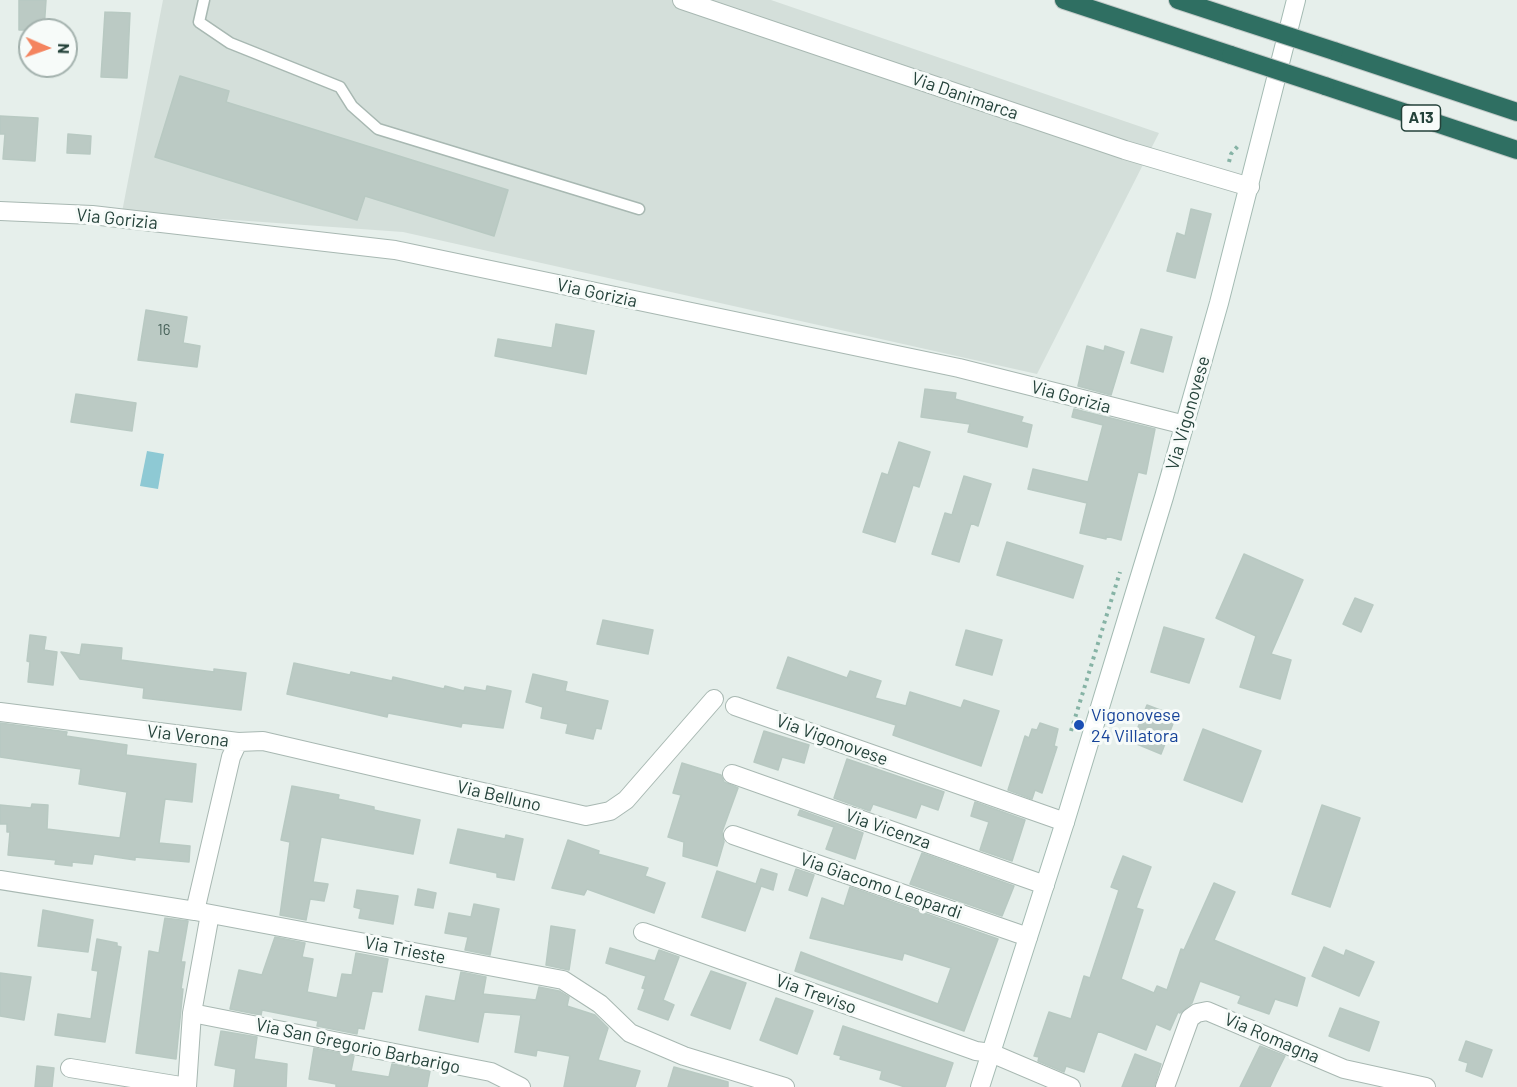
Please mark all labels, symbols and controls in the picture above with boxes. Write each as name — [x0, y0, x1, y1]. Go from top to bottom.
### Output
north arrow — [18, 18, 78, 78]
text: N — [55, 43, 74, 54]
street label: Via Danimarca — [909, 68, 1021, 124]
road number: A13 — [1402, 105, 1440, 131]
street label: Via Gorizia — [75, 204, 159, 234]
street label: Via Gorizia — [555, 274, 639, 312]
house number: 16 — [158, 321, 170, 339]
street label: Via Vigonovese — [1161, 354, 1215, 472]
street label: Via Gorizia — [1029, 376, 1113, 418]
place label: Vigonovese 24 Villatora — [1091, 704, 1181, 746]
street label: Via Vigonovese — [773, 710, 891, 770]
marker: Vigonovese 24 Villatora — [1072, 718, 1086, 732]
street label: Via Verona — [146, 720, 230, 752]
street label: Via Belluno — [455, 776, 543, 816]
street label: Via Vicenza — [842, 804, 934, 854]
street label: Via Giacomo Leopardi — [797, 848, 965, 924]
street label: Via Trieste — [363, 932, 447, 968]
street label: Via Treviso — [773, 969, 859, 1019]
street label: Via Romagna — [1221, 1008, 1323, 1068]
street label: Via San Gregorio Barbarigo — [254, 1014, 462, 1078]

